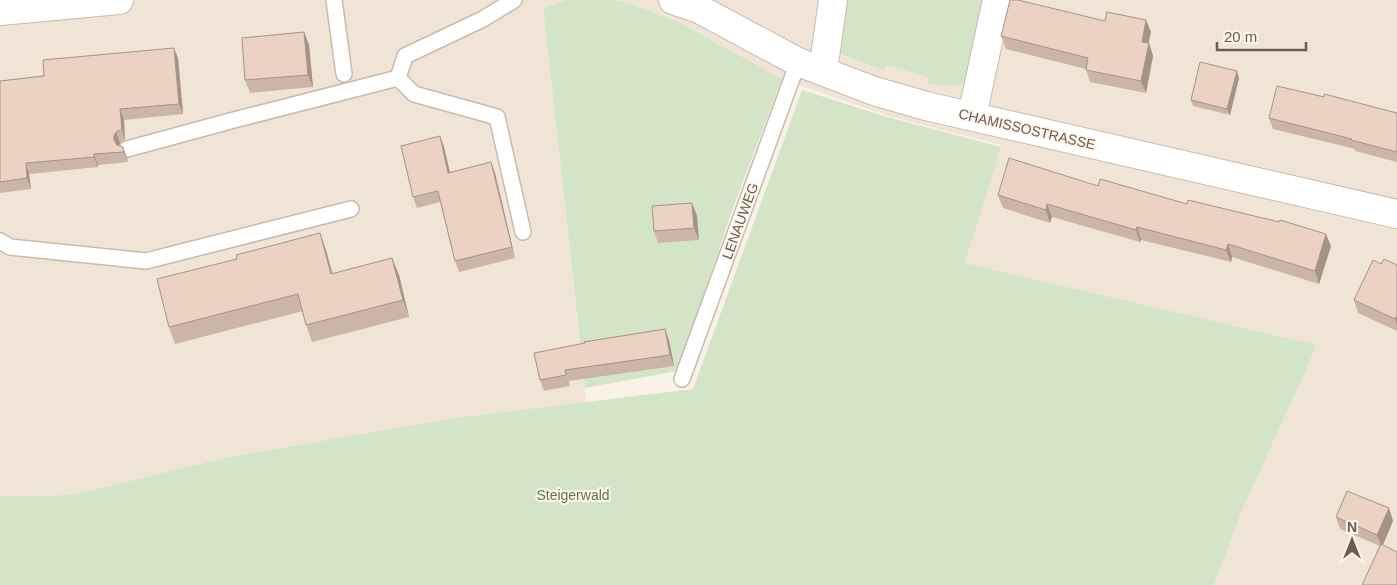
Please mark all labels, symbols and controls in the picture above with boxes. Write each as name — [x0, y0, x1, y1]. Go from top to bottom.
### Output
scale bar — [1217, 20, 1306, 52]
text: 20 m — [1224, 28, 1257, 45]
street label: CHAMISSOSTRASSE — [957, 105, 1097, 153]
street label: LENAUWEG — [719, 181, 761, 261]
park label: Steigerwald — [536, 487, 610, 503]
north arrow — [1327, 515, 1377, 565]
text: N — [1347, 519, 1357, 535]

